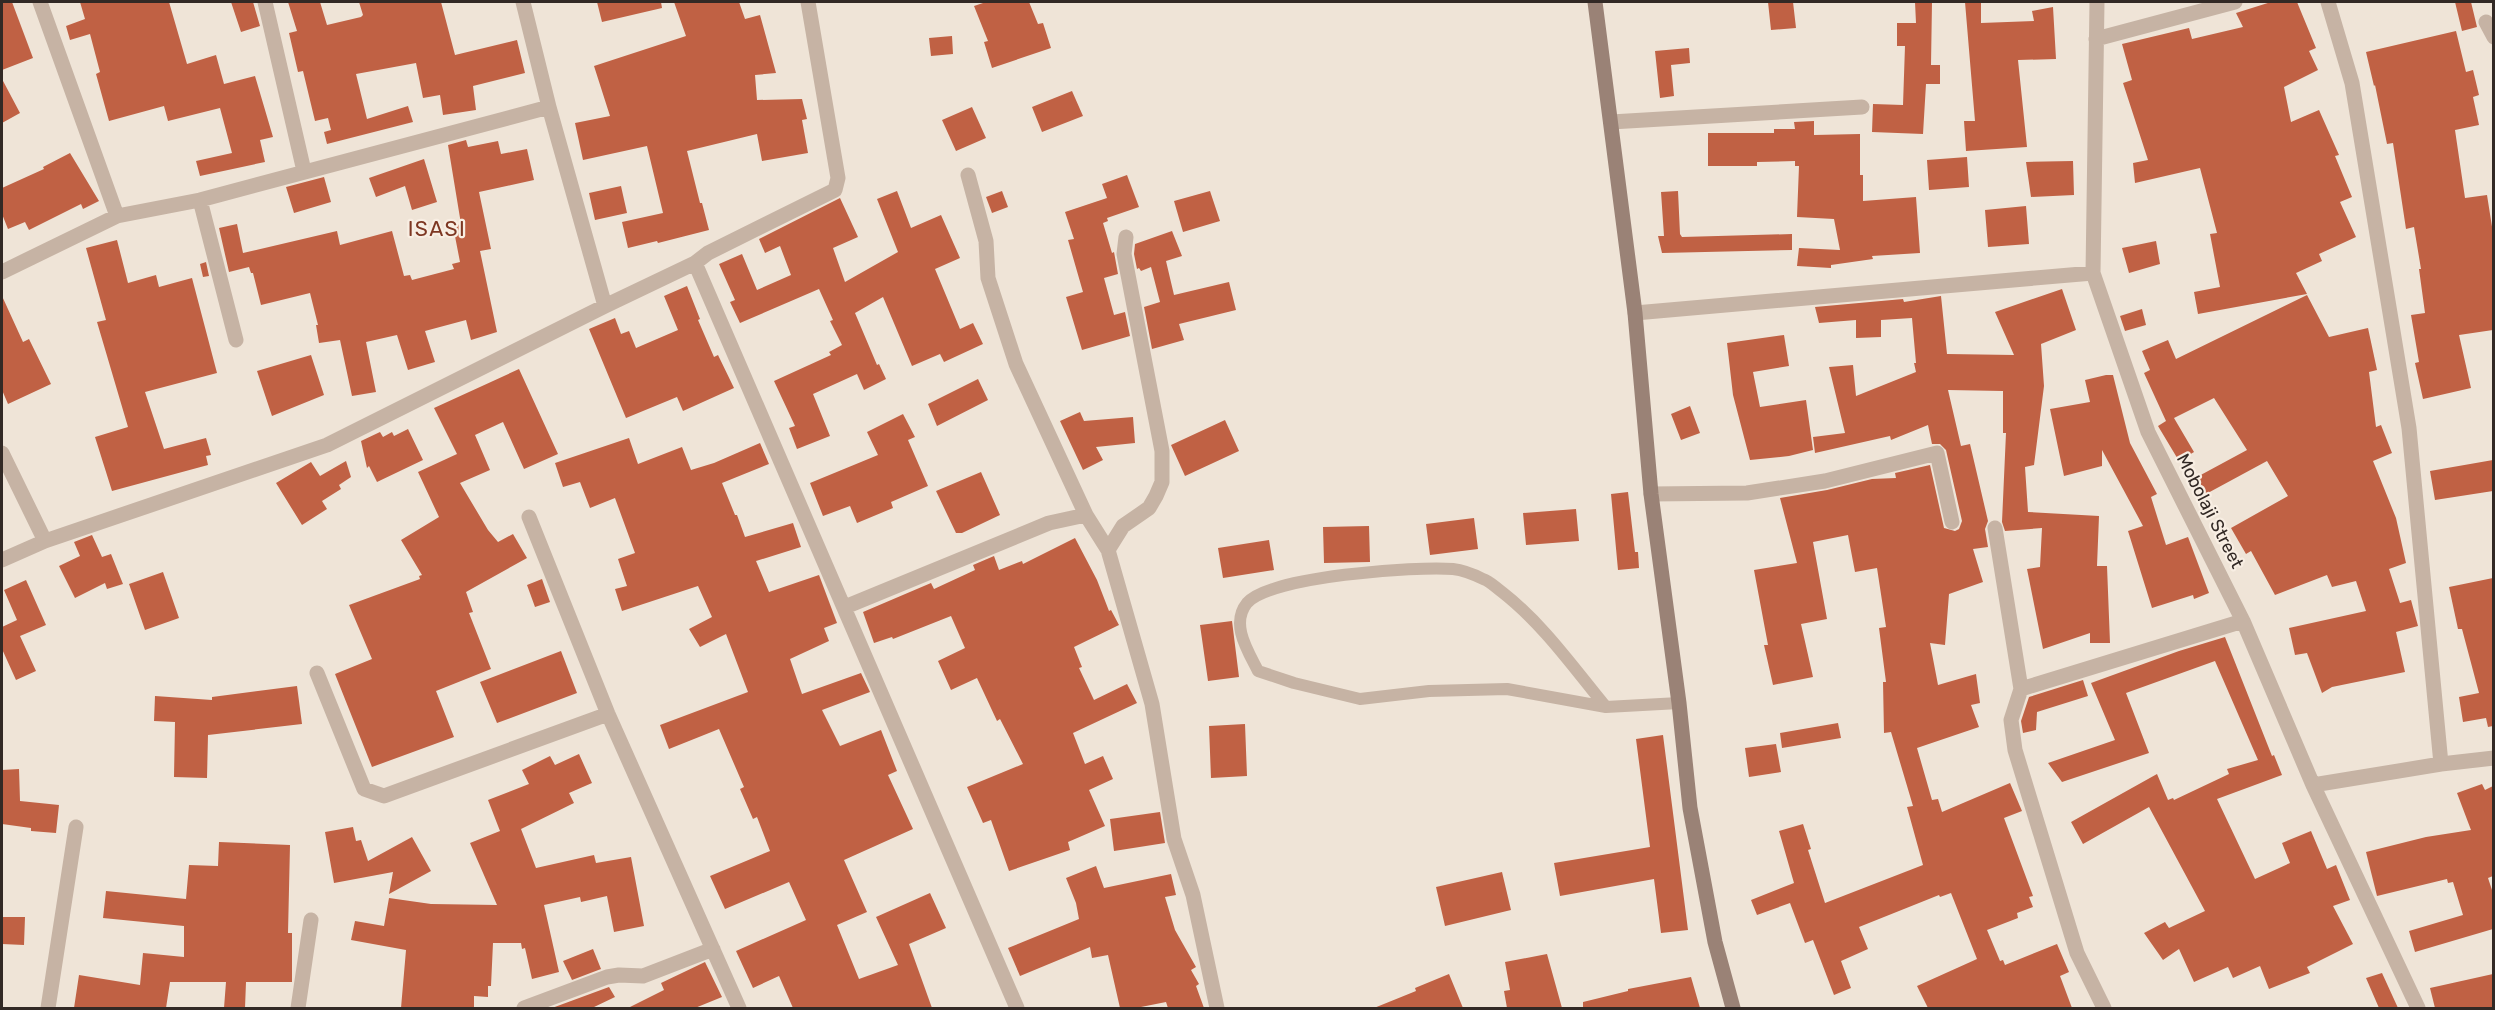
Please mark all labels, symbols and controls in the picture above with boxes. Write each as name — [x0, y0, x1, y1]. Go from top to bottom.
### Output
district label: ISASI — [408, 216, 466, 241]
street label: Mobolaji Street — [2172, 450, 2248, 572]

